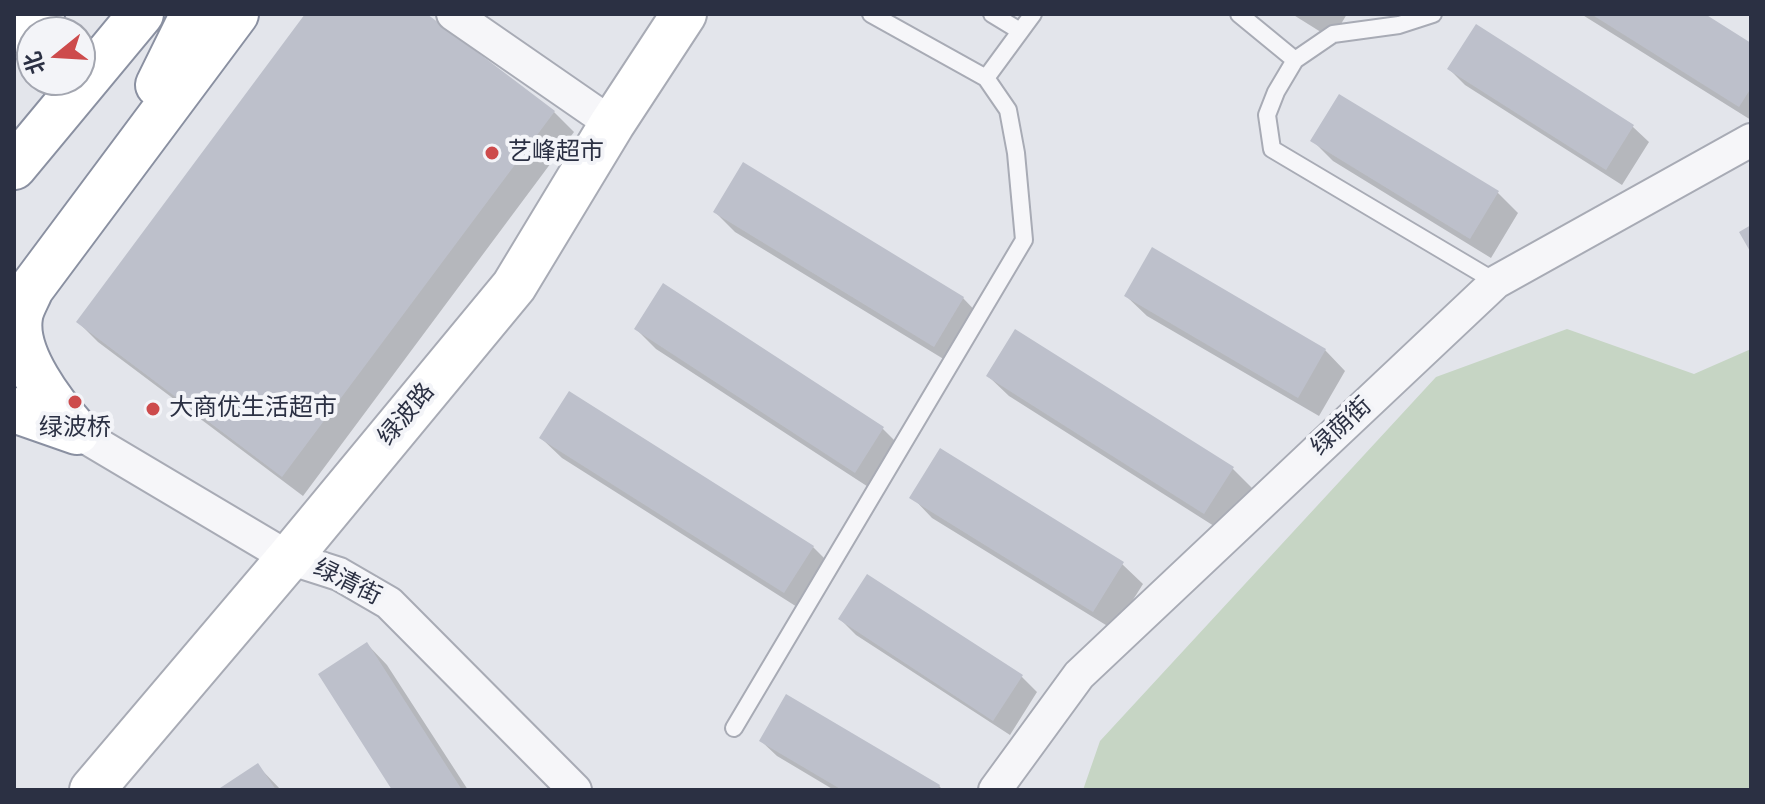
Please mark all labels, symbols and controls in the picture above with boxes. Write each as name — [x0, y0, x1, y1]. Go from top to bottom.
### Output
north arrow — [16, 16, 96, 96]
text: 北 — [17, 48, 52, 78]
place label: 艺峰超市 — [508, 139, 604, 167]
marker: 艺峰超市 — [483, 144, 501, 162]
street label: 绿波路 — [373, 378, 441, 452]
street label: 绿荫街 — [1306, 392, 1378, 462]
marker: 绿波桥 — [66, 393, 84, 411]
place label: 大商优生活超市 — [169, 395, 337, 423]
marker: 大商优生活超市 — [144, 400, 162, 418]
place label: 绿波桥 — [39, 415, 111, 443]
street label: 绿清街 — [308, 554, 386, 612]

